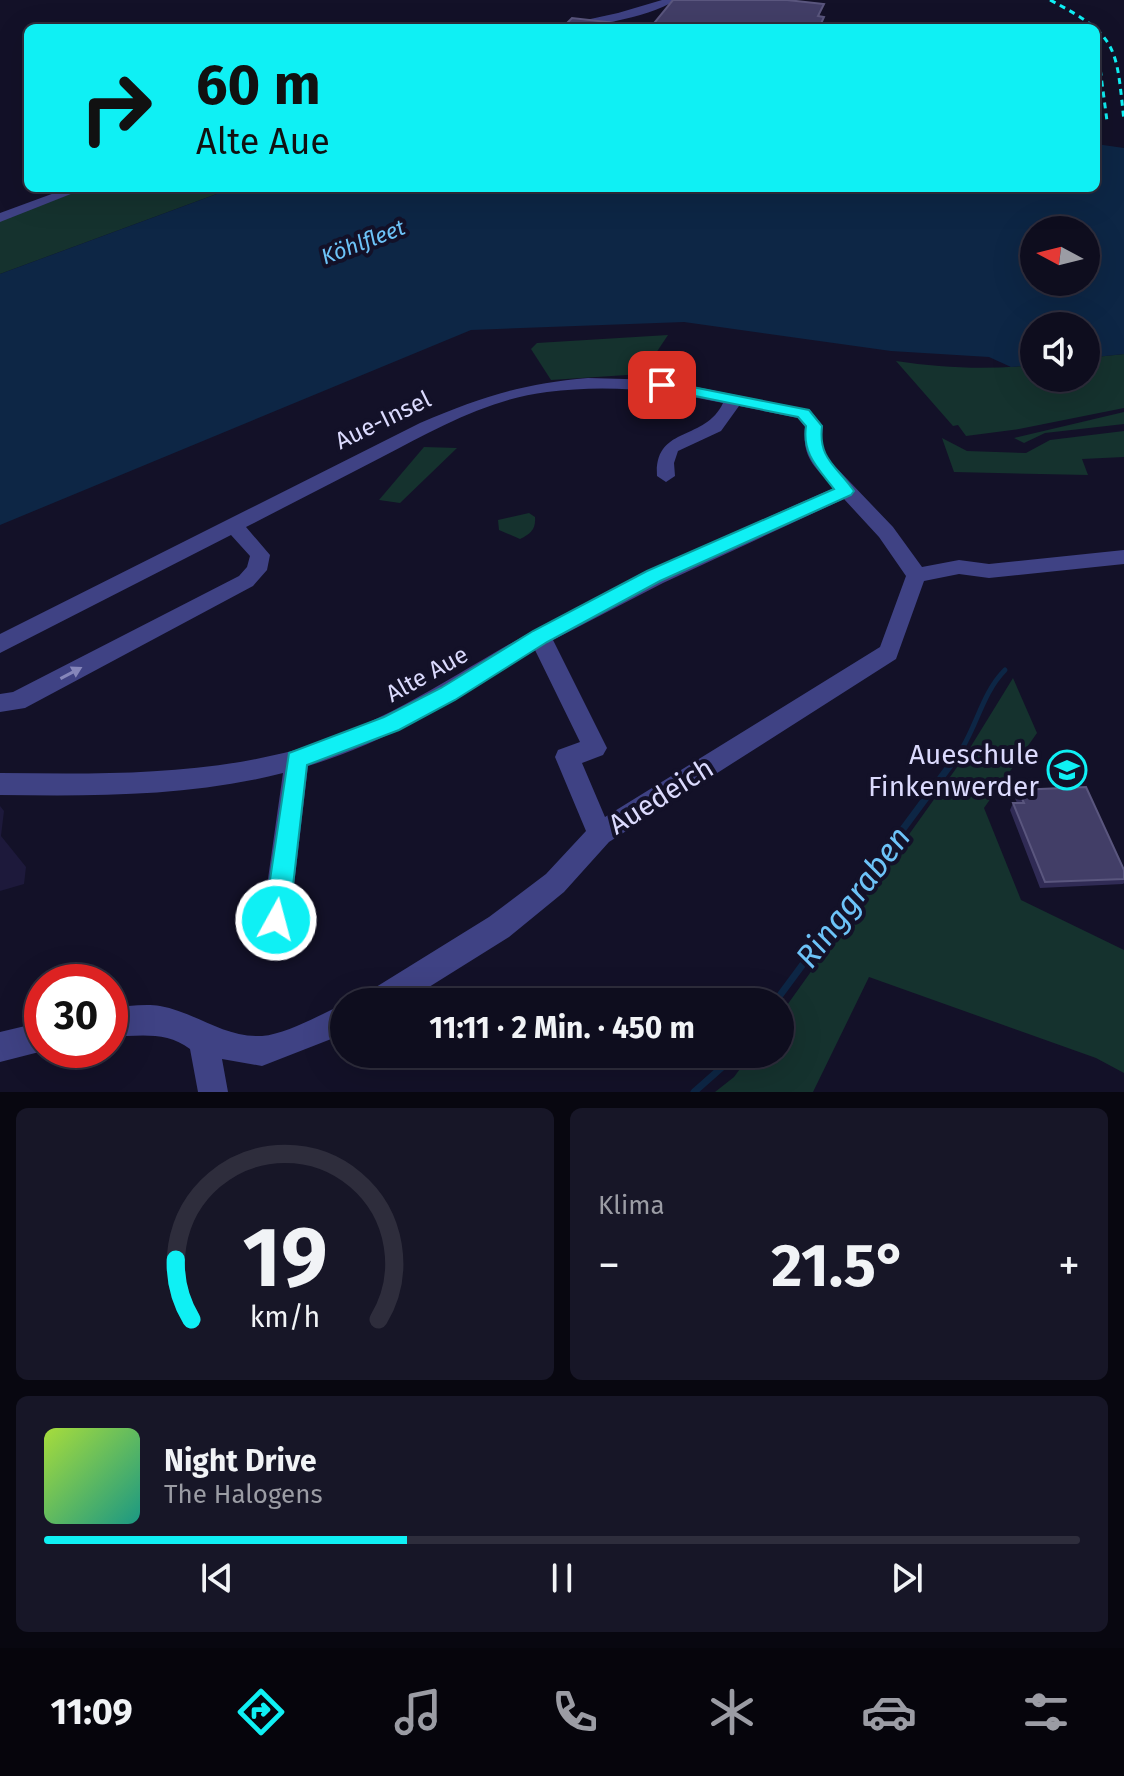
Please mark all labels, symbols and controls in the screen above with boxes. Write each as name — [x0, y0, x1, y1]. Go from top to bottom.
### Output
text: 60 m — [196, 52, 321, 119]
icon: right — [64, 56, 168, 160]
text: Alte Aue — [196, 120, 330, 164]
water label: Köhlfleet — [317, 214, 409, 270]
north arrow — [1020, 216, 1100, 296]
map controls — [1020, 216, 1100, 392]
button: sound — [1020, 312, 1100, 392]
pin — [628, 351, 696, 419]
icon: arrive — [640, 363, 684, 407]
street label: Aue-Insel — [331, 385, 435, 455]
street label: Alte Aue — [381, 640, 473, 708]
one-way arrow — [59, 666, 82, 679]
place label: Aueschule Finkenwerder — [868, 738, 1039, 803]
school or university icon: Aueschule Finkenwerder — [1046, 749, 1088, 791]
street label: Auedeich — [603, 751, 719, 841]
water label: Ringgraben — [788, 819, 918, 975]
position arrow — [234, 878, 318, 962]
speed limit sign: 30 — [24, 964, 128, 1068]
text: 11:11 · 2 Min. · 450 m — [429, 1010, 695, 1046]
text: Klima — [598, 1190, 665, 1221]
text: 19 — [242, 1208, 328, 1308]
text: 21.5° — [771, 1230, 907, 1302]
text: − — [598, 1239, 620, 1292]
text: + — [1058, 1239, 1080, 1292]
text: km/h — [250, 1300, 320, 1335]
text: Night Drive — [164, 1443, 317, 1479]
text: The Halogens — [164, 1479, 323, 1510]
icon: previous — [195, 1556, 239, 1600]
icon: pause — [540, 1556, 584, 1600]
icon: next — [885, 1556, 929, 1600]
icon: directions — [233, 1684, 289, 1740]
icon: music — [390, 1684, 446, 1740]
icon: phone — [547, 1684, 603, 1740]
icon: climate — [704, 1684, 760, 1740]
icon: car — [861, 1684, 917, 1740]
icon: filters — [1018, 1684, 1074, 1740]
text: 11:09 — [50, 1690, 133, 1734]

